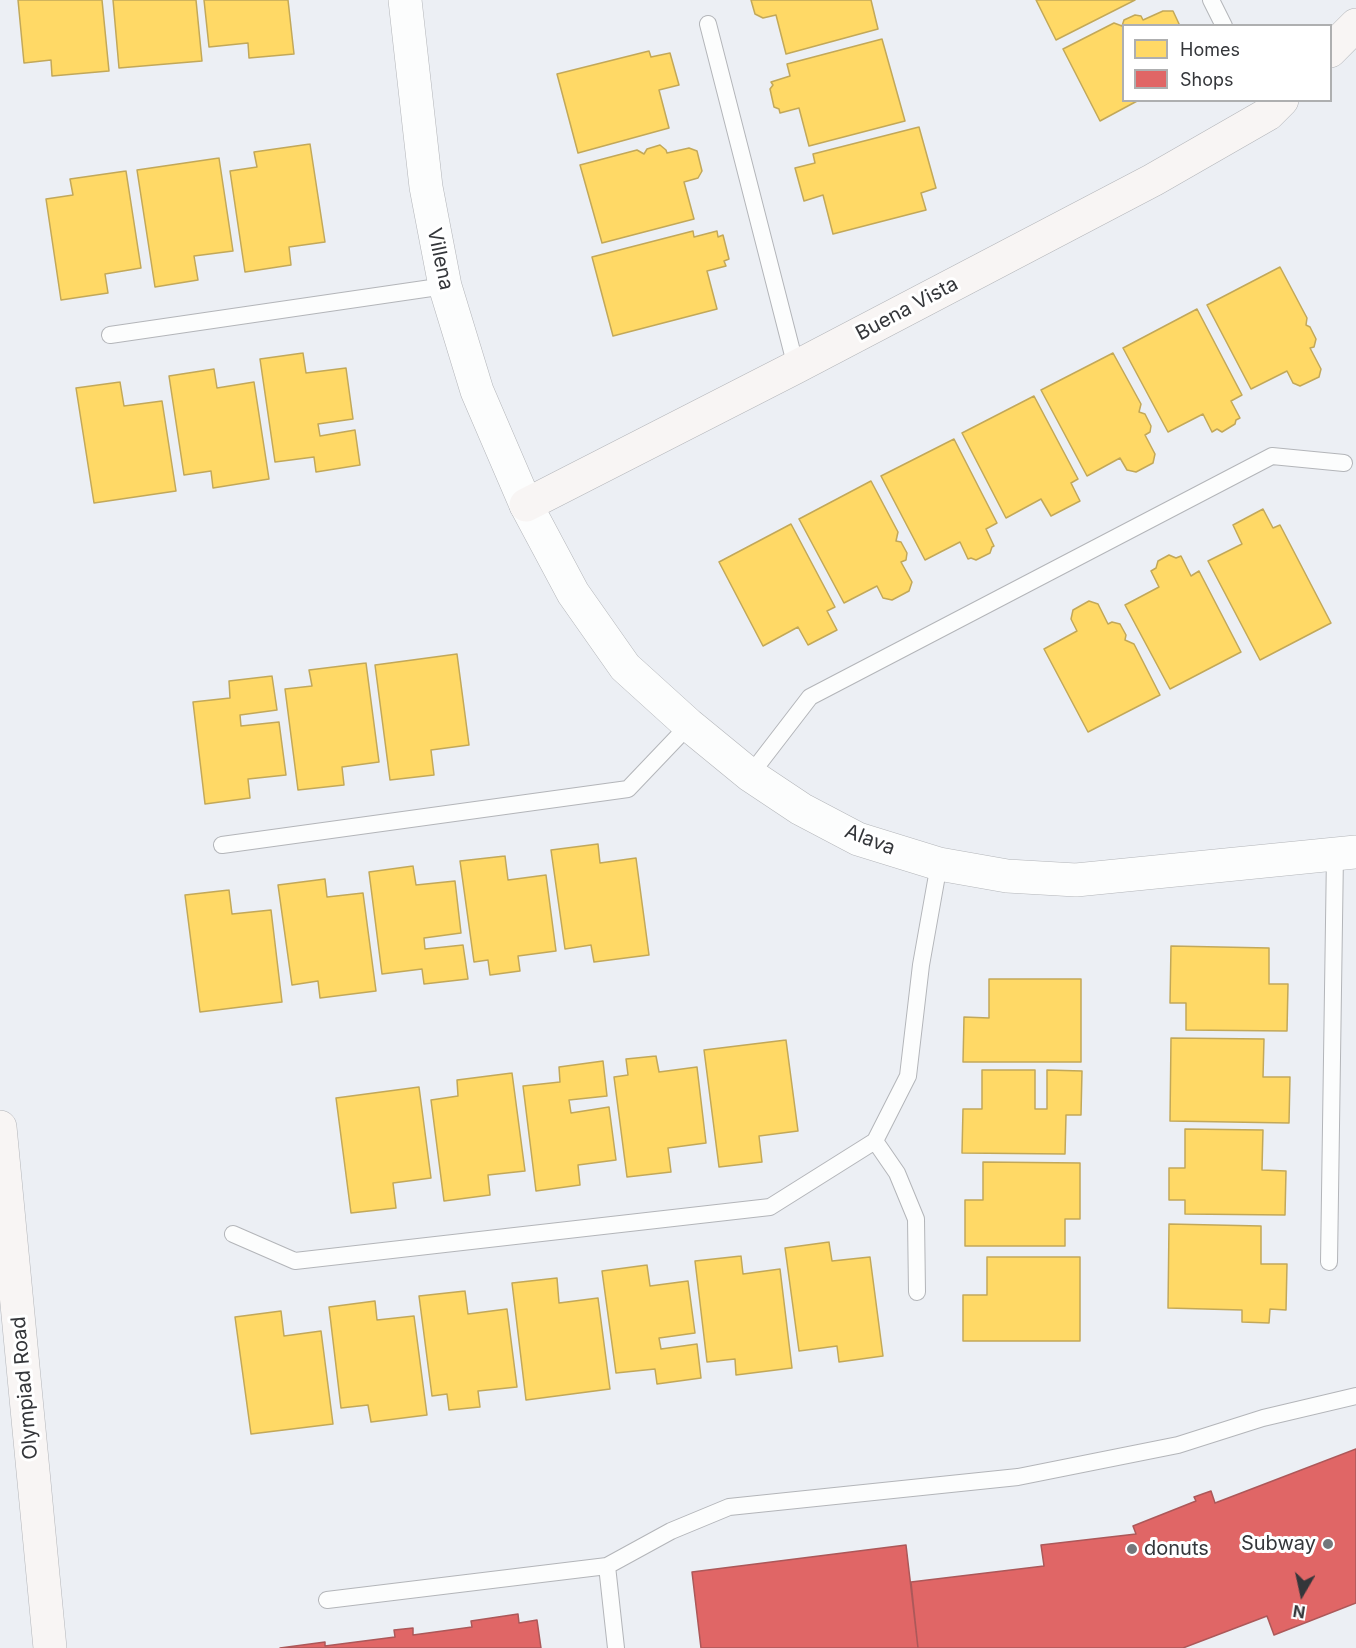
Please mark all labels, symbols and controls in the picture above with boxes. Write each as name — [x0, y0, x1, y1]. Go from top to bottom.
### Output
legend — [1122, 24, 1332, 102]
text: Homes — [1180, 39, 1240, 60]
text: Shops — [1180, 69, 1234, 90]
street label: Villena — [422, 226, 458, 292]
street label: Buena Vista — [852, 272, 962, 346]
street label: Alava — [841, 819, 899, 861]
street label: Olympiad Road — [7, 1316, 43, 1460]
place label: Subway — [1241, 1532, 1316, 1556]
place label: donuts — [1144, 1537, 1209, 1561]
marker: Subway — [1321, 1537, 1335, 1551]
marker: donuts — [1125, 1542, 1139, 1556]
north arrow — [1272, 1564, 1332, 1624]
text: N — [1292, 1601, 1307, 1623]

